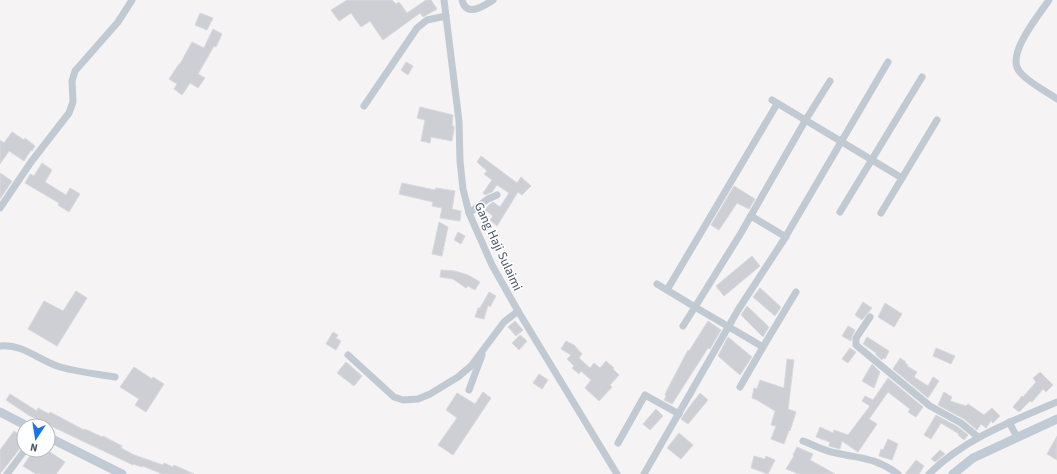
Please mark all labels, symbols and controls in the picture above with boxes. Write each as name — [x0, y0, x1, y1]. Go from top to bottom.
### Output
street label: Gang Haji Sulaimi — [470, 199, 527, 294]
north arrow — [16, 418, 56, 458]
text: N — [29, 439, 39, 455]

